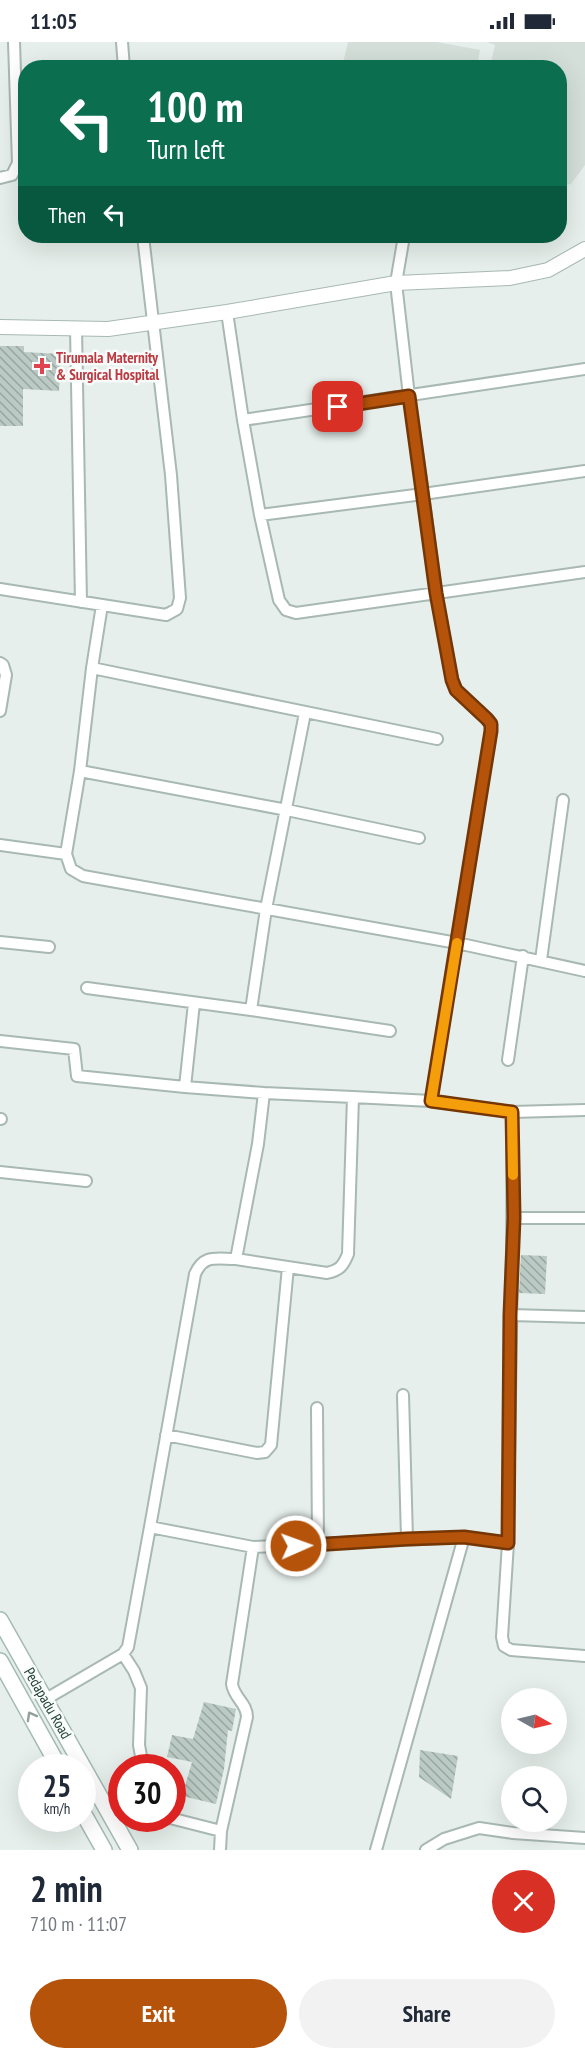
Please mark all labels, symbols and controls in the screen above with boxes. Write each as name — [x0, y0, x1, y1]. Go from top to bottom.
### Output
text: 11:05 — [30, 7, 78, 35]
text: 100 m — [147, 79, 244, 134]
icon: left — [48, 84, 126, 162]
text: Turn left — [147, 132, 225, 166]
icon: left — [98, 198, 131, 231]
text: Then — [48, 201, 86, 229]
place label: Tirumala Maternity & Surgical Hospital — [56, 348, 160, 384]
marker: Tirumala Maternity & Surgical Hospital — [33, 357, 51, 375]
pin — [312, 381, 363, 432]
icon: arrive — [321, 390, 354, 423]
position arrow — [264, 1514, 328, 1578]
street label: Pedapadu Road — [20, 1664, 76, 1742]
north arrow — [501, 1688, 567, 1754]
map controls — [501, 1688, 567, 1832]
one-way arrow — [27, 1711, 38, 1722]
speed limit sign: 30 — [108, 1754, 186, 1832]
text: 25 — [43, 1766, 71, 1805]
button: search — [501, 1766, 567, 1832]
text: km/h — [44, 1799, 70, 1818]
text: 2 min — [30, 1865, 103, 1912]
button: close — [492, 1870, 555, 1933]
text: 710 m · 11:07 — [30, 1911, 127, 1937]
button: Exit — [30, 1979, 287, 2048]
button: Share — [299, 1979, 555, 2048]

